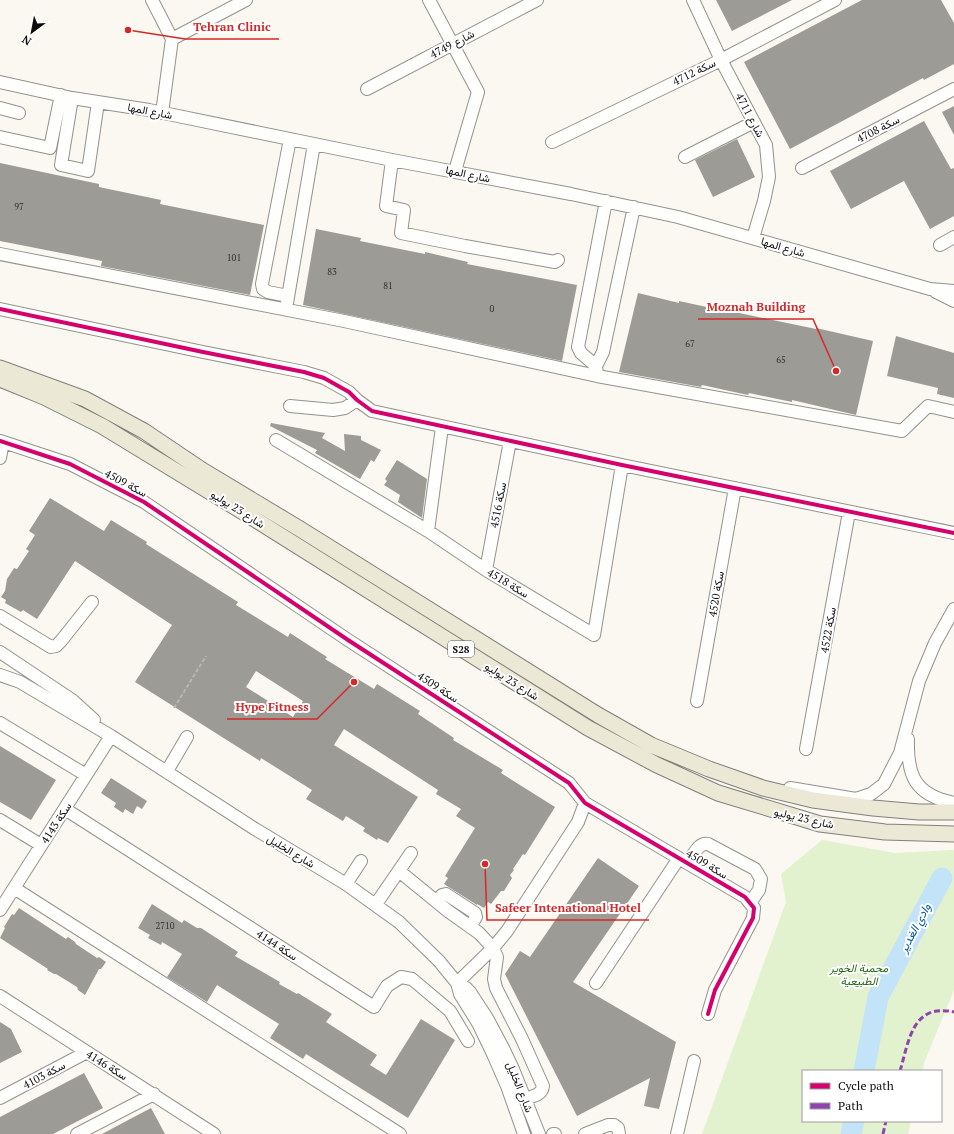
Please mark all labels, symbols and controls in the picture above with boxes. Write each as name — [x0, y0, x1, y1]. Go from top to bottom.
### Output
north arrow — [12, 12, 52, 52]
callout: Tehran Clinic — [185, 15, 279, 39]
text: Tehran Clinic — [193, 19, 271, 34]
street label: 4749 شارع — [427, 26, 477, 62]
text: N — [19, 32, 34, 49]
street label: سكة 4712 — [670, 55, 718, 88]
street label: 4711 شارع — [732, 90, 768, 140]
street label: شارع المها — [126, 100, 174, 123]
street label: سكة 4708 — [854, 112, 902, 146]
street label: شارع المها — [444, 162, 492, 187]
house number: 97 — [14, 201, 24, 213]
street label: شارع المها — [759, 234, 807, 261]
house number: 101 — [227, 252, 241, 264]
house number: 83 — [327, 266, 337, 278]
house number: 81 — [383, 280, 393, 292]
callout: Moznah Building — [698, 295, 813, 319]
text: Moznah Building — [707, 299, 805, 314]
house number: 0 — [490, 303, 495, 315]
house number: 67 — [685, 338, 695, 350]
house number: 65 — [776, 354, 786, 366]
street label: سكة 4509 — [102, 466, 150, 500]
street label: سكة 4516 — [487, 481, 509, 529]
street label: شارع 23 يوليو — [208, 487, 268, 532]
street label: سكة 4518 — [485, 565, 532, 601]
street label: سكة 4520 — [705, 570, 727, 618]
street label: سكة 4522 — [817, 606, 839, 654]
road number: S28 — [448, 641, 474, 657]
street label: شارع 23 يوليو — [482, 659, 542, 704]
street label: سكة 4509 — [415, 669, 461, 706]
callout: Hype Fitness — [227, 695, 317, 719]
text: Hype Fitness — [235, 699, 309, 714]
street label: سكة 4143 — [38, 800, 75, 846]
street label: شارع 23 يوليو — [773, 804, 835, 833]
street label: شارع الخليل — [264, 831, 318, 872]
street label: سكة 4509 — [684, 846, 731, 882]
callout: Safeer Intenational Hotel — [487, 896, 649, 920]
text: Safeer Intenational Hotel — [495, 900, 641, 915]
water label: وادي الغدير — [895, 900, 937, 957]
house number: 2710 — [155, 920, 175, 932]
street label: سكة 4144 — [254, 927, 300, 964]
park label: محمية الخوير الطبيعية — [829, 961, 888, 988]
street label: سكة 4146 — [84, 1047, 131, 1083]
street label: سكة 4103 — [20, 1058, 68, 1092]
street label: شارع الخليل — [503, 1060, 537, 1115]
legend — [802, 1070, 942, 1122]
text: Cycle path — [838, 1078, 894, 1093]
text: Path — [838, 1098, 863, 1113]

